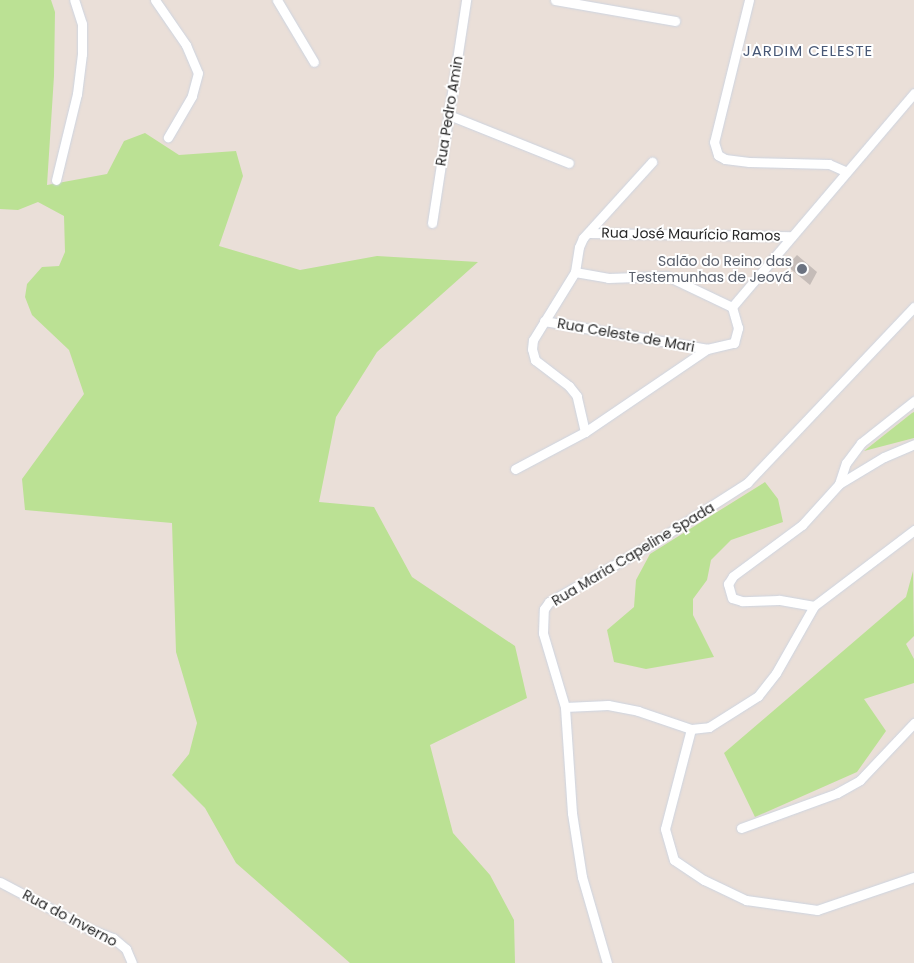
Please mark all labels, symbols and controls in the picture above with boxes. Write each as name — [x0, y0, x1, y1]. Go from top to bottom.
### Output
district label: JARDIM CELESTE — [741, 42, 875, 60]
street label: Rua Pedro Amin — [432, 55, 466, 167]
street label: Rua José Maurício Ramos — [601, 224, 781, 244]
place label: Salão do Reino das Testemunhas de Jeová — [629, 253, 792, 286]
marker: Salão do Reino das Testemunhas de Jeová — [796, 263, 808, 275]
street label: Rua Celeste de Mari — [556, 315, 696, 355]
street label: Rua Maria Capeline Spada — [549, 499, 717, 609]
street label: Rua do Inverno — [20, 886, 120, 950]

